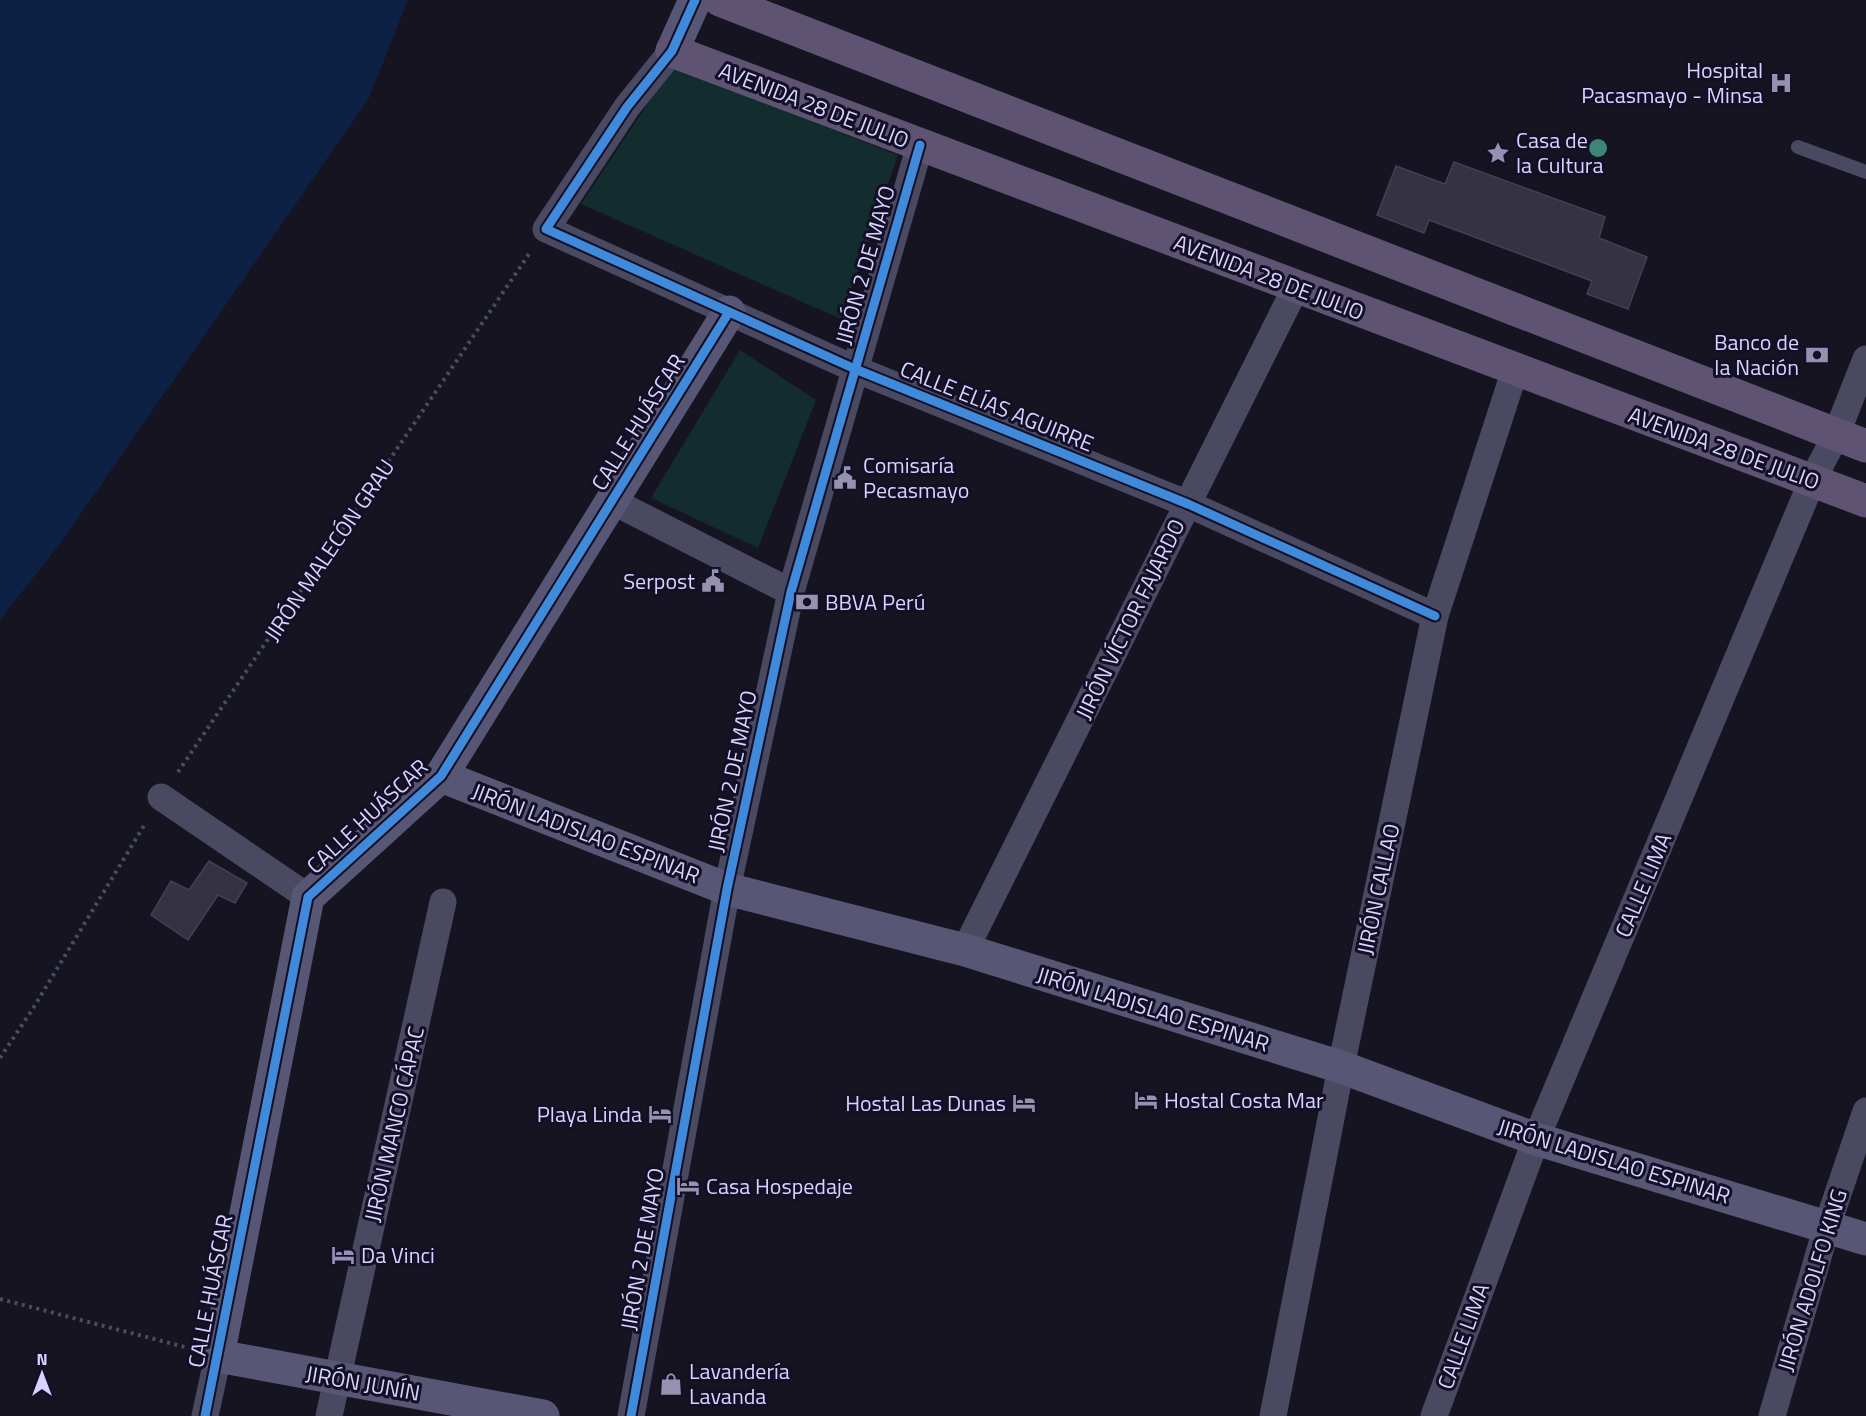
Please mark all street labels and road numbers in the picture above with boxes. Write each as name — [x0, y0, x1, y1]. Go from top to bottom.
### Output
street label: AVENIDA 28 DE JULIO — [714, 53, 914, 157]
street label: JIRÓN 2 DE MAYO — [826, 181, 904, 349]
street label: AVENIDA 28 DE JULIO — [1169, 225, 1369, 329]
street label: CALLE HUÁSCAR — [582, 347, 694, 497]
street label: CALLE ELÍAS AGUIRRE — [895, 352, 1099, 460]
street label: AVENIDA 28 DE JULIO — [1624, 398, 1824, 498]
street label: JIRÓN MALECÓN GRAU — [255, 452, 403, 648]
street label: JIRÓN VÍCTOR FAJARDO — [1067, 513, 1193, 725]
street label: JIRÓN 2 DE MAYO — [698, 687, 766, 855]
street label: CALLE HUÁSCAR — [299, 751, 435, 881]
street label: JIRÓN LADISLAO ESPINAR — [467, 774, 705, 892]
street label: JIRÓN CALLAO — [1348, 820, 1408, 958]
street label: CALLE LIMA — [1606, 827, 1680, 943]
street label: JIRÓN LADISLAO ESPINAR — [1033, 957, 1273, 1061]
street label: JIRÓN MANCO CÁPAC — [355, 1023, 433, 1225]
street label: JIRÓN LADISLAO ESPINAR — [1494, 1109, 1734, 1213]
street label: JIRÓN 2 DE MAYO — [611, 1165, 673, 1333]
street label: JIRÓN ADOLFO KING — [1768, 1185, 1856, 1375]
street label: CALLE HUÁSCAR — [178, 1211, 242, 1371]
street label: CALLE LIMA — [1428, 1278, 1498, 1394]
street label: JIRÓN JUNÍN — [303, 1356, 423, 1410]

